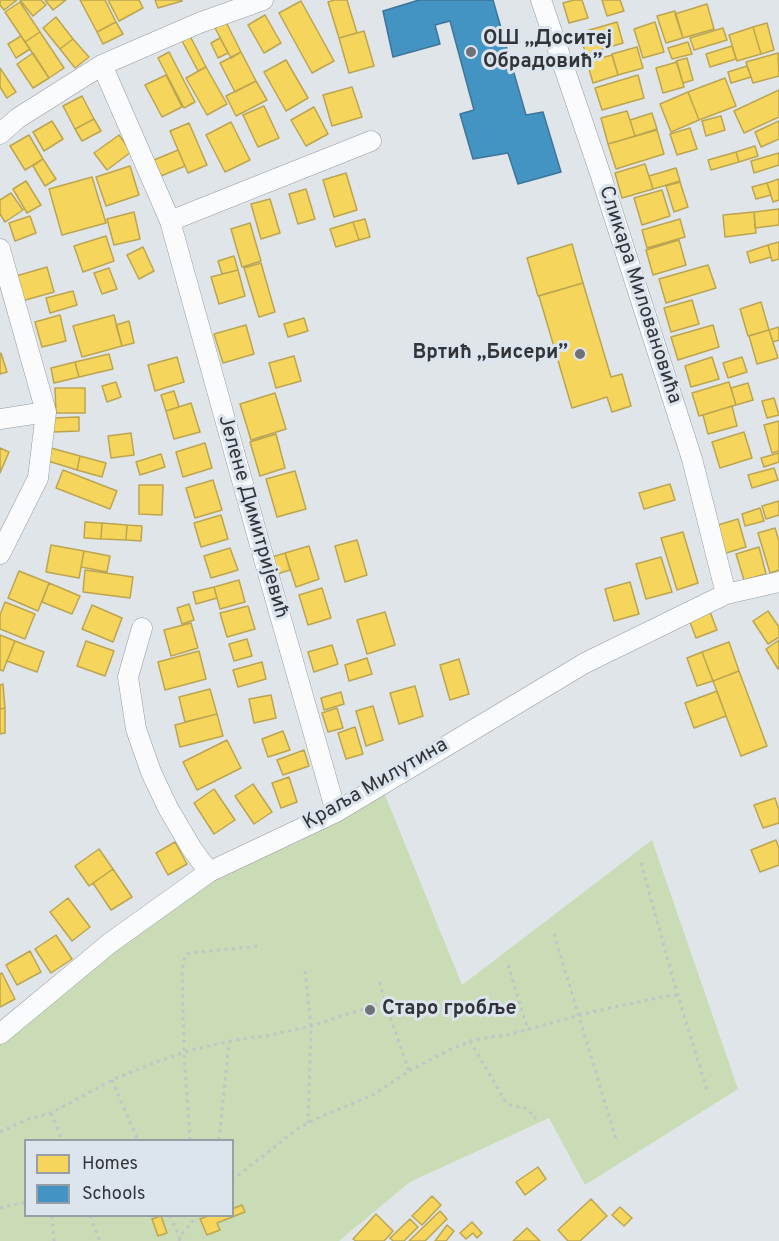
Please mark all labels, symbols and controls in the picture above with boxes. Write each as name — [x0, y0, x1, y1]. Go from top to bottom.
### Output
place label: ОШ „Доситеј Обрадовић” — [483, 28, 612, 75]
marker: ОШ „Доситеј Обрадовић” — [464, 45, 478, 59]
street label: Сликара Миловановића — [592, 183, 686, 407]
place label: Вртић „Бисери” — [412, 342, 568, 366]
marker: Вртић „Бисери” — [573, 347, 587, 361]
street label: Јелене Димитријевић — [211, 413, 293, 621]
street label: Краља Милутина — [299, 734, 453, 836]
place label: Старо гробље — [382, 998, 517, 1022]
marker: Старо гробље — [363, 1003, 377, 1017]
legend — [24, 1139, 234, 1217]
text: Homes — [82, 1153, 138, 1176]
text: Schools — [82, 1183, 145, 1206]

